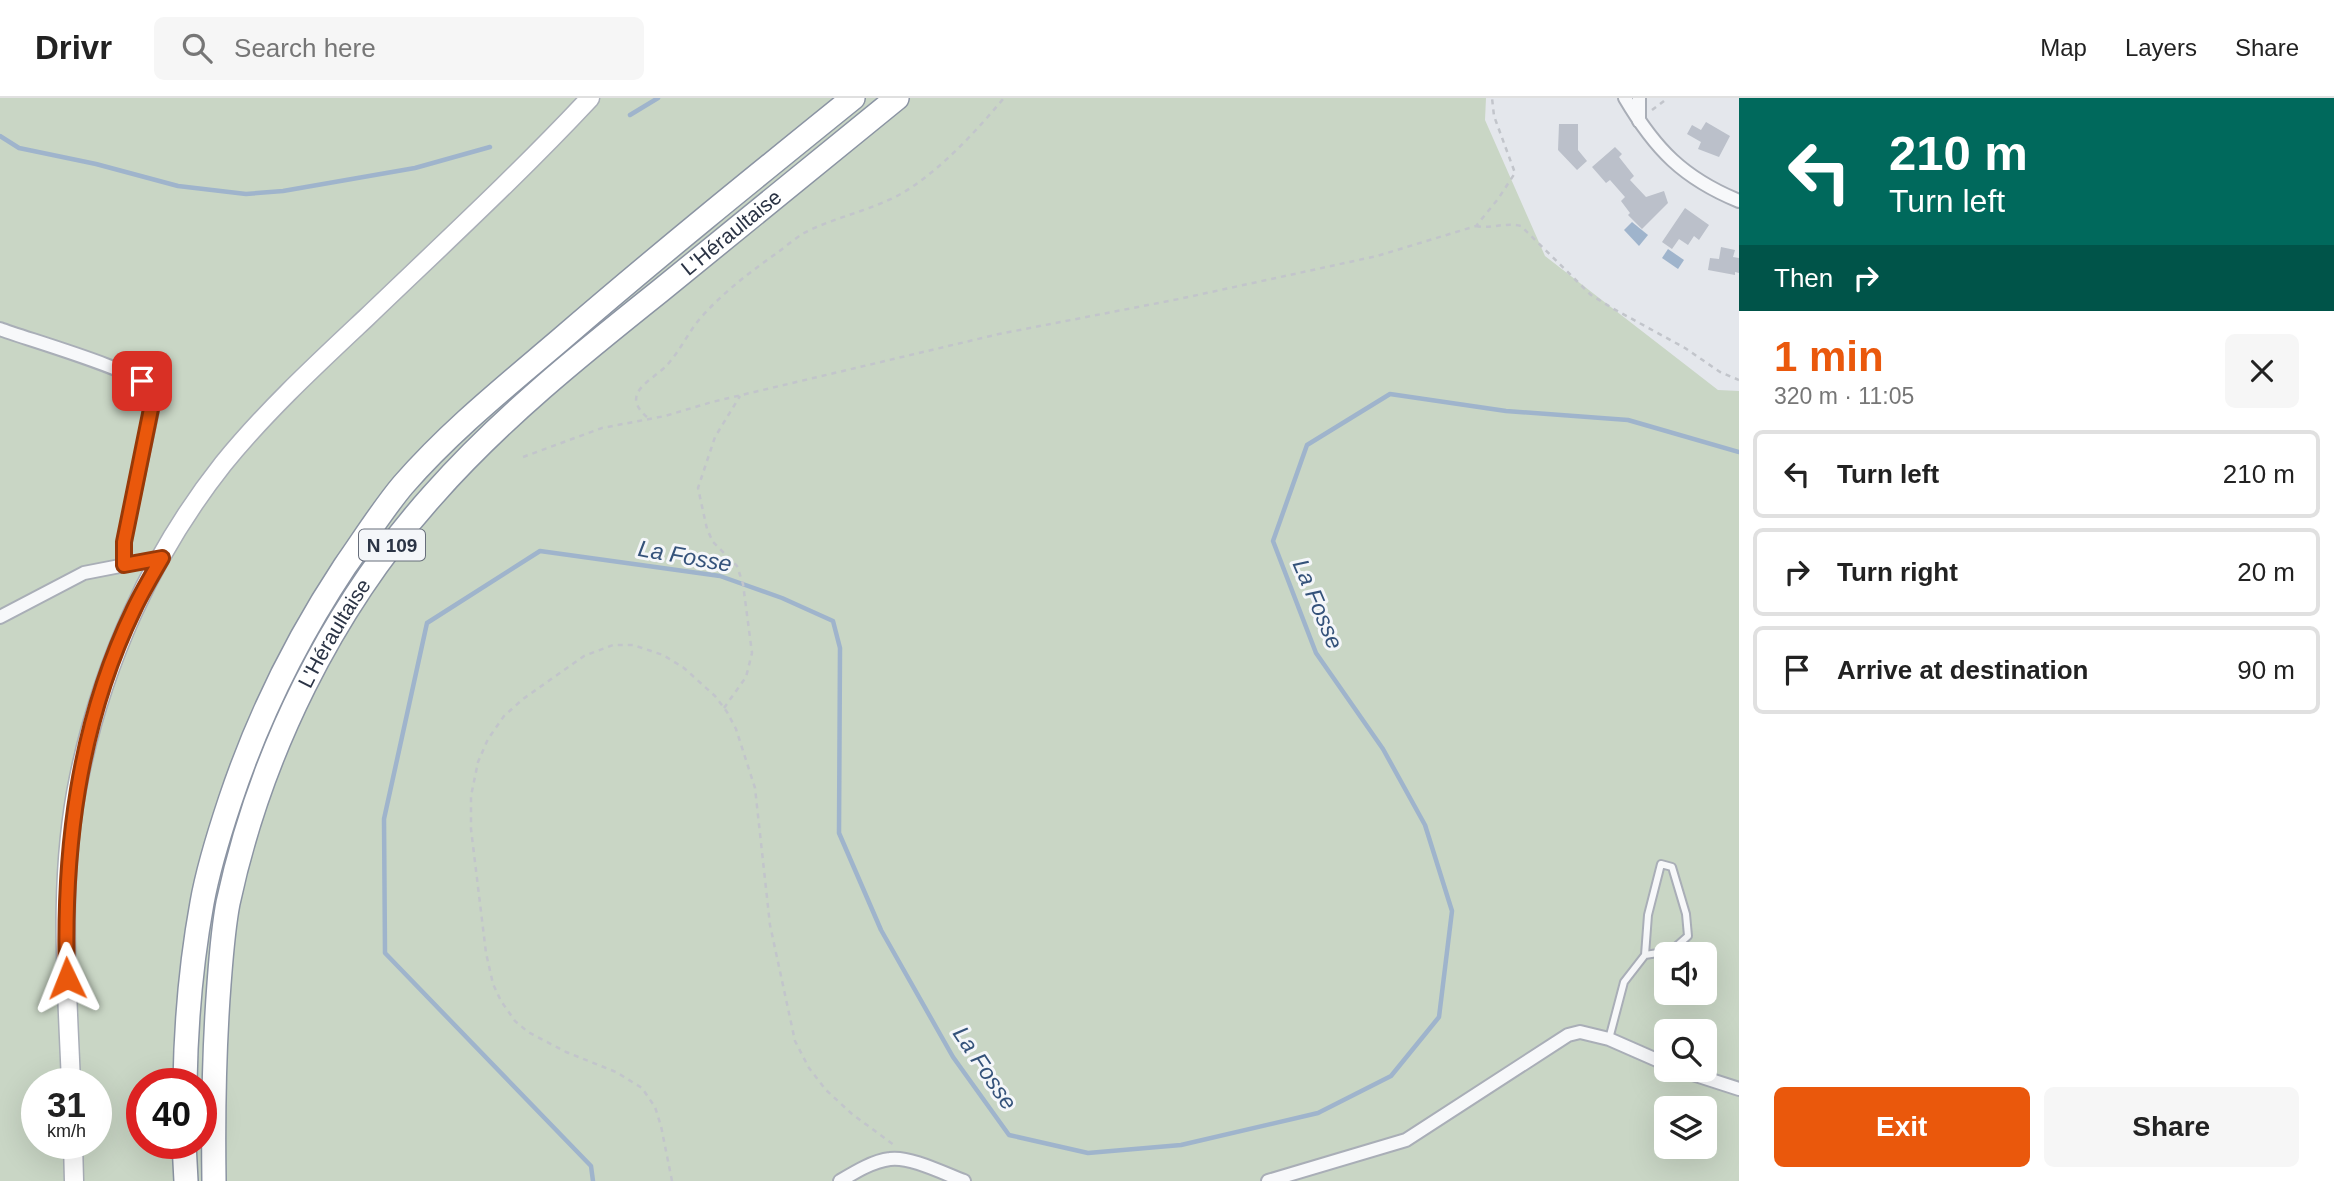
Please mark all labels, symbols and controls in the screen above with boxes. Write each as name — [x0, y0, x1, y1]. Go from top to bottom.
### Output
search box — [154, 17, 644, 80]
text: Drivr — [35, 29, 112, 66]
icon: search — [178, 29, 216, 67]
text: Search here — [234, 33, 376, 63]
text: Map — [2040, 34, 2087, 61]
text: Layers — [2125, 34, 2197, 61]
text: Share — [2235, 34, 2299, 61]
icon: left — [1774, 126, 1865, 217]
text: 210 m — [1889, 126, 2028, 180]
text: Turn left — [1889, 183, 2005, 219]
street label: L'Héraultaise — [676, 185, 785, 280]
icon: right — [1847, 259, 1885, 297]
text: Then — [1774, 263, 1833, 293]
text: 1 min — [1774, 333, 1884, 380]
button: close — [2225, 334, 2299, 408]
pin — [112, 351, 172, 411]
icon: arrive — [123, 362, 161, 400]
text: 320 m · 11:05 — [1774, 383, 1914, 409]
icon: left — [1778, 455, 1816, 493]
text: Turn left — [1837, 459, 1939, 489]
text: 210 m — [2223, 459, 2295, 489]
road number: N 109 — [359, 530, 425, 560]
water label: La Fosse — [636, 535, 734, 577]
icon: right — [1778, 553, 1816, 591]
water label: La Fosse — [1288, 555, 1348, 653]
text: Turn right — [1837, 557, 1958, 587]
text: 20 m — [2237, 557, 2295, 587]
street label: L'Héraultaise — [293, 574, 375, 691]
icon: arrive — [1778, 651, 1816, 689]
text: Arrive at destination — [1837, 655, 2088, 685]
text: 90 m — [2237, 655, 2295, 685]
position arrow — [30, 941, 104, 1015]
map controls — [1654, 942, 1717, 1159]
button: sound — [1654, 942, 1717, 1005]
button: search — [1654, 1019, 1717, 1082]
water label: La Fosse — [948, 1022, 1022, 1114]
speed limit sign: 40 — [126, 1068, 217, 1159]
text: 31 — [47, 1085, 86, 1124]
button: Exit — [1774, 1087, 2030, 1167]
button: Share — [2044, 1087, 2299, 1167]
button: layers — [1654, 1096, 1717, 1159]
text: km/h — [47, 1121, 86, 1141]

